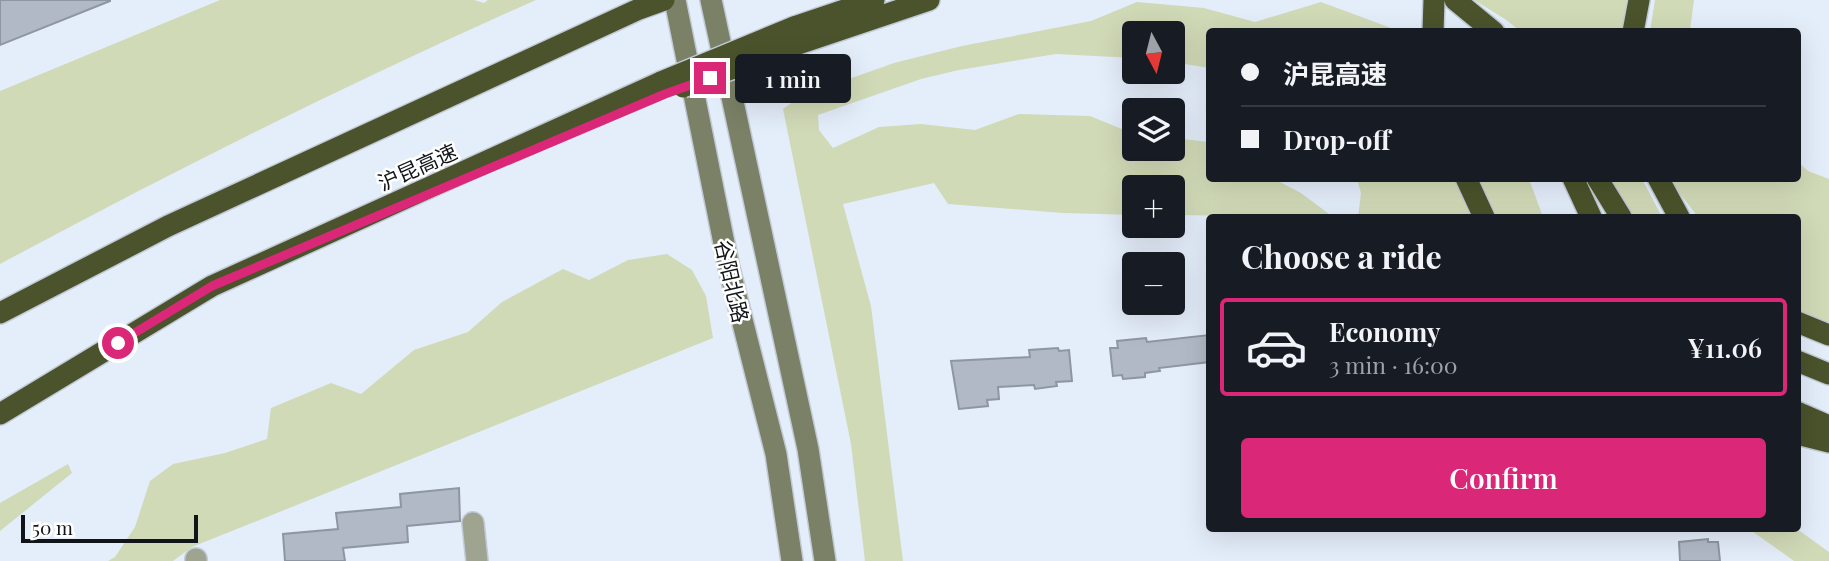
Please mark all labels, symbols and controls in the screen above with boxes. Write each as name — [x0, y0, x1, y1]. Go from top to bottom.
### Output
north arrow — [1122, 21, 1185, 84]
map controls — [1122, 21, 1185, 315]
callout: 1 min — [734, 54, 850, 102]
text: 沪昆高速 — [1283, 56, 1387, 91]
route end — [694, 62, 726, 94]
text: 1 min — [765, 63, 821, 94]
button: layers — [1122, 98, 1185, 161]
text: Drop-off — [1283, 122, 1390, 157]
street label: 沪昆高速 — [373, 136, 461, 196]
button: + — [1122, 175, 1185, 238]
text: Choose a ride — [1241, 234, 1442, 277]
street label: 谷阳北路 — [710, 237, 756, 325]
button: − — [1122, 252, 1185, 315]
text: Economy — [1329, 314, 1440, 349]
icon: car — [1245, 316, 1308, 379]
route start — [102, 327, 134, 359]
text: ¥11.06 — [1687, 330, 1762, 365]
text: 3 min · 16:00 — [1329, 349, 1458, 380]
button: Confirm — [1241, 438, 1766, 518]
scale bar — [21, 512, 198, 544]
text: 50 m — [32, 514, 73, 540]

